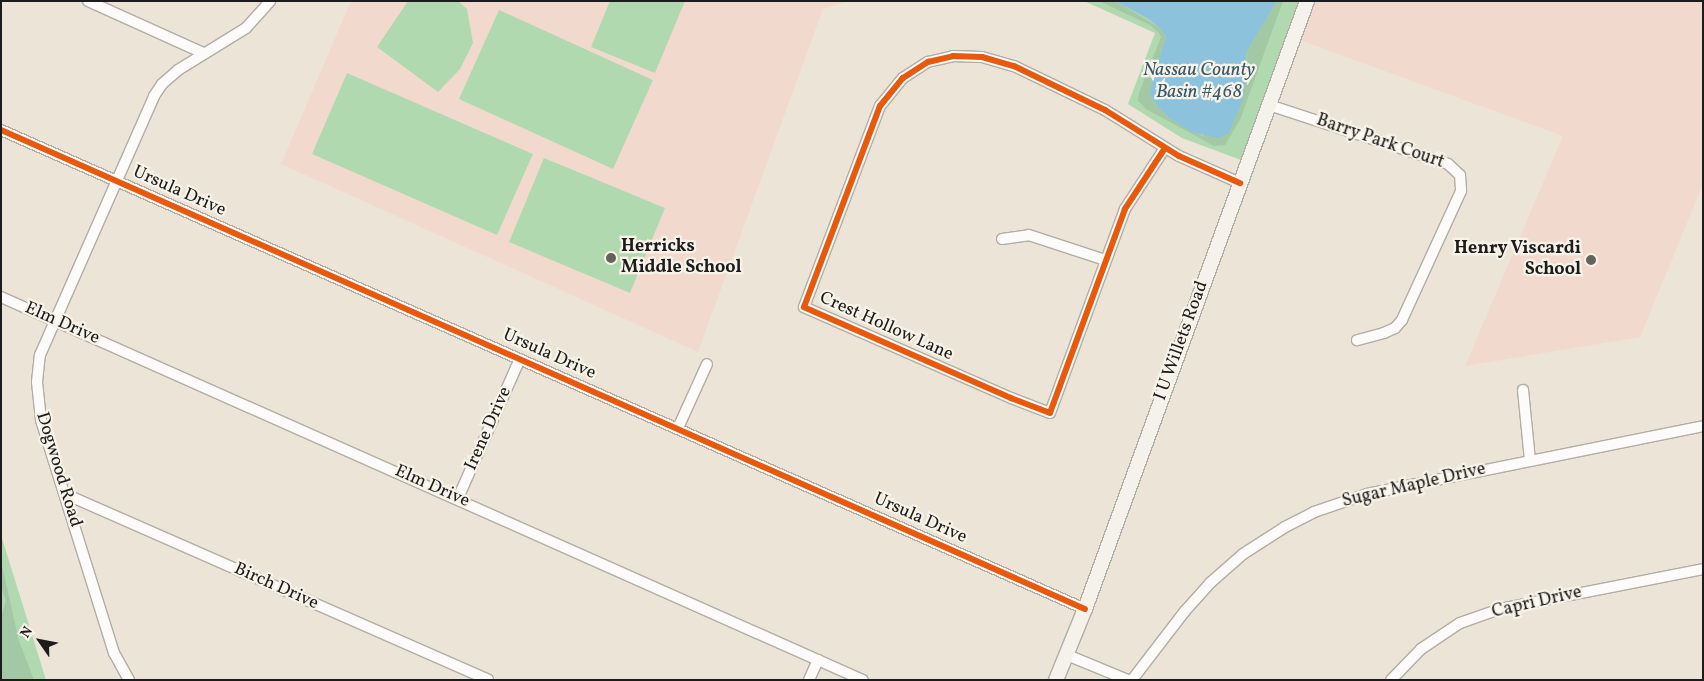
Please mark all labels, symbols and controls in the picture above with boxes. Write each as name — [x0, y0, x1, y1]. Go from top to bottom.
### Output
water label: Nassau County Basin #468 — [1143, 60, 1255, 104]
street label: Barry Park Court — [1313, 110, 1447, 174]
street label: Ursula Drive — [129, 162, 229, 222]
place label: Herricks Middle School — [621, 237, 742, 280]
place label: Henry Viscardi School — [1453, 239, 1581, 282]
marker: Herricks Middle School — [605, 252, 617, 264]
marker: Henry Viscardi School — [1585, 254, 1597, 266]
street label: I U Willets Road — [1150, 278, 1214, 404]
street label: Crest Hollow Lane — [816, 288, 956, 366]
street label: Elm Drive — [21, 298, 103, 350]
street label: Ursula Drive — [499, 325, 599, 385]
street label: Irene Drive — [461, 384, 517, 474]
street label: Dogwood Road — [30, 410, 86, 530]
street label: Sugar Maple Drive — [1340, 459, 1488, 513]
street label: Elm Drive — [391, 461, 473, 513]
street label: Ursula Drive — [870, 489, 970, 549]
street label: Birch Drive — [230, 559, 322, 615]
street label: Capri Drive — [1490, 582, 1584, 624]
north arrow — [15, 616, 65, 666]
text: N — [16, 623, 38, 642]

